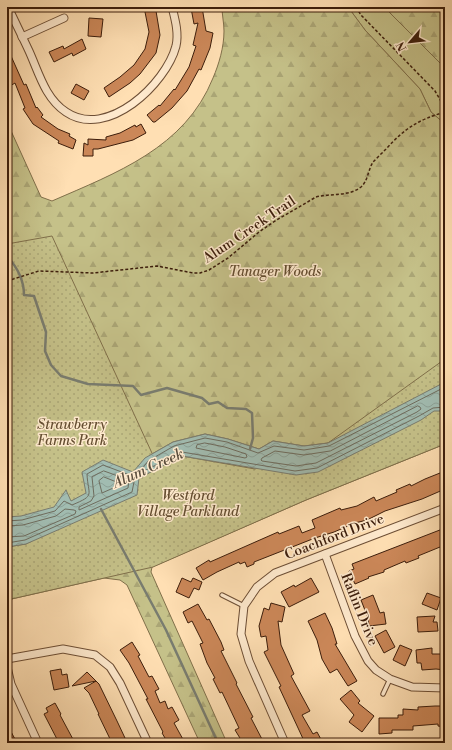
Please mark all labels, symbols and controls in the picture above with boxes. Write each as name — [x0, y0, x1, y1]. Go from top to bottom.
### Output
north arrow — [390, 22, 430, 62]
text: N — [394, 39, 410, 53]
street label: Alum Creek Trail — [199, 192, 299, 268]
park label: Tanager Woods — [229, 263, 321, 281]
park label: Strawberry Farms Park — [37, 416, 108, 450]
water label: Alum Creek — [108, 444, 187, 493]
park label: Westford Village Parkland — [137, 487, 240, 521]
street label: Coachford Drive — [282, 510, 387, 564]
street label: Raflin Drive — [336, 570, 382, 648]

